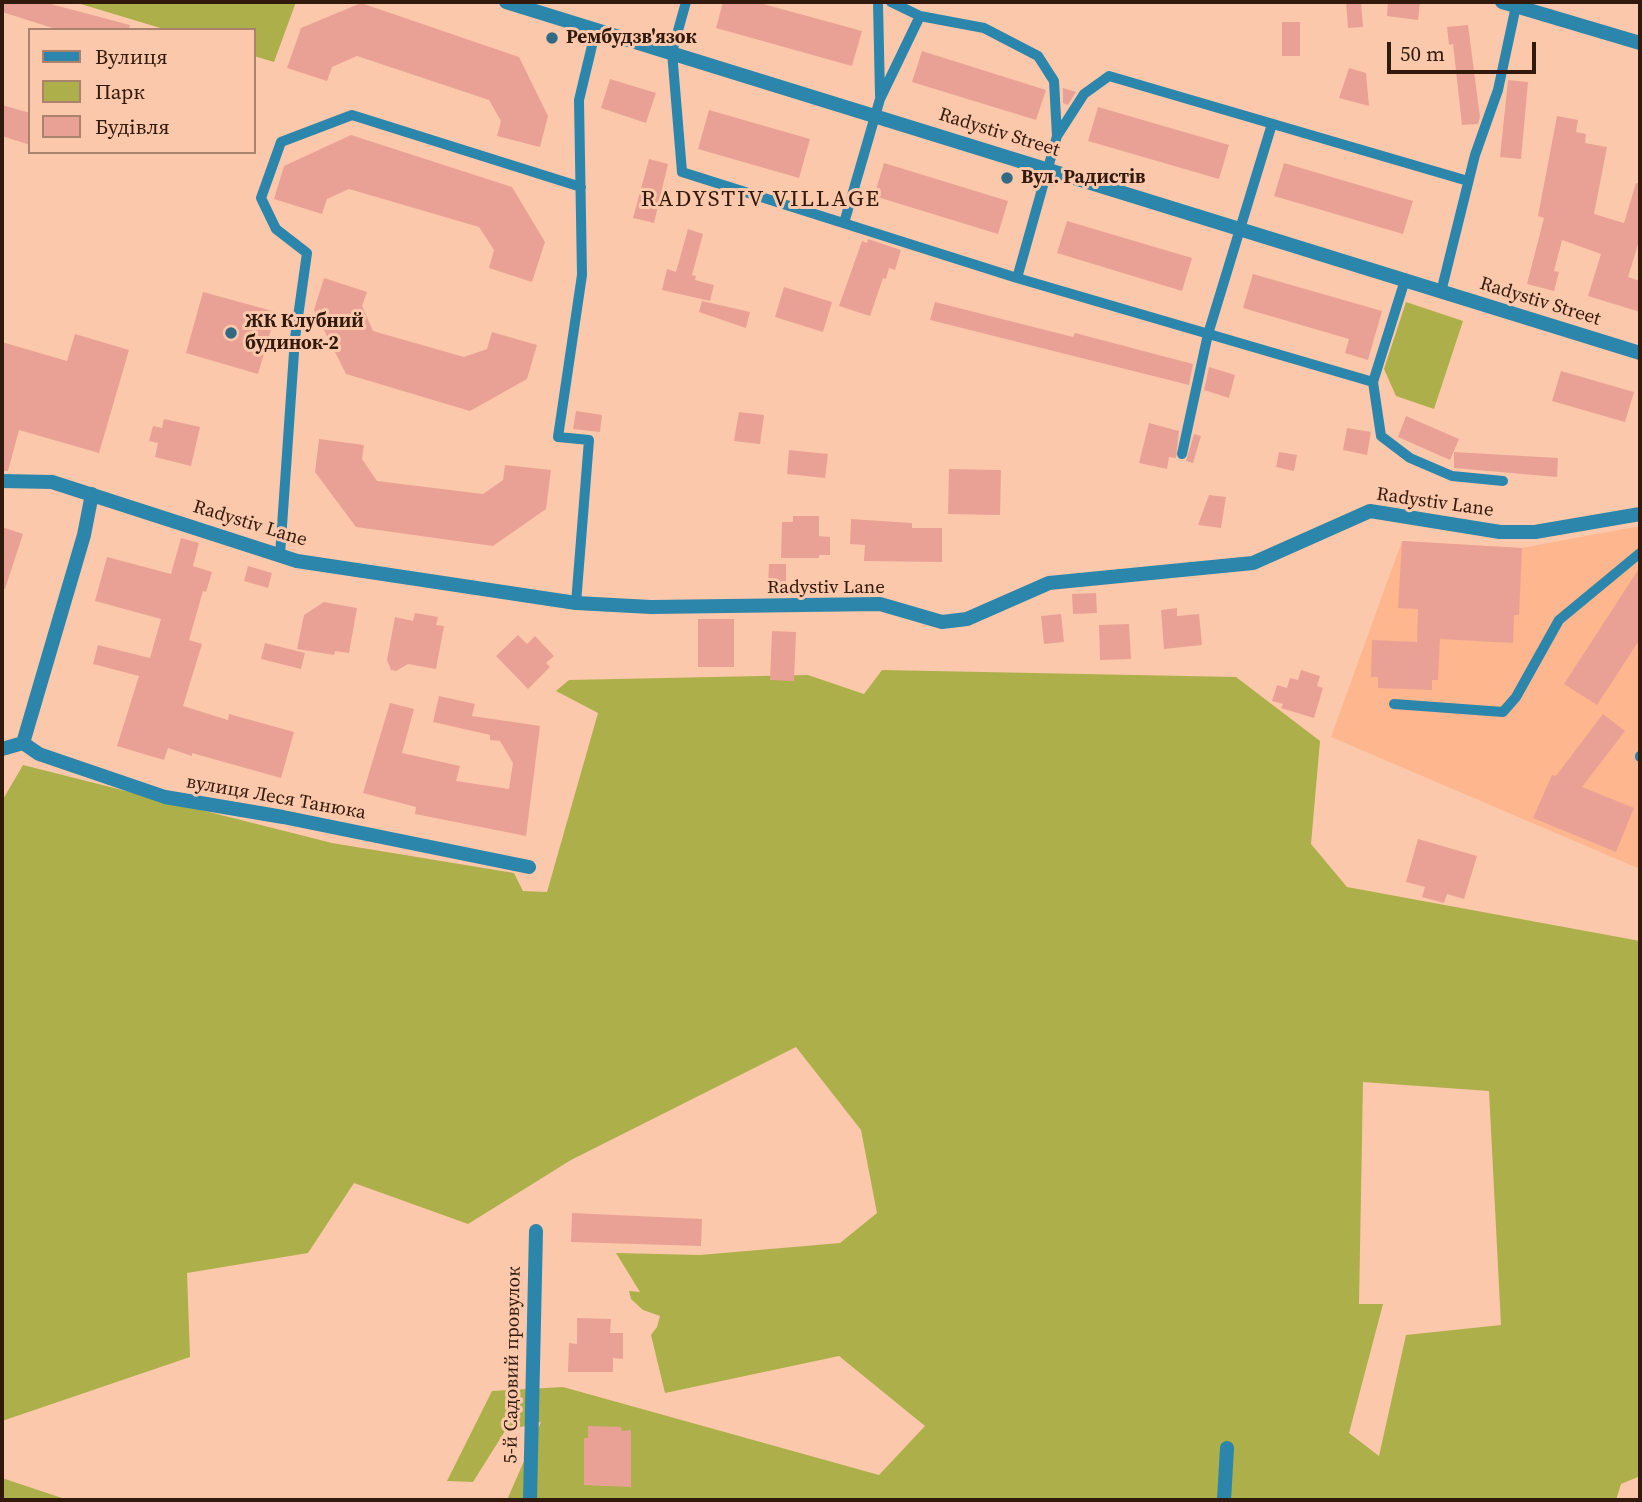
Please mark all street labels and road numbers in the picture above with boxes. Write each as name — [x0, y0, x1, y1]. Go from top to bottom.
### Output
street label: Radystiv Street — [936, 104, 1062, 162]
street label: Radystiv Street — [1477, 273, 1603, 331]
street label: Radystiv Lane — [1375, 483, 1495, 523]
street label: Radystiv Lane — [190, 496, 310, 552]
street label: Radystiv Lane — [767, 577, 885, 599]
street label: вулиця Леся Танюка — [184, 771, 368, 825]
street label: 5-й Садовий провулок — [500, 1266, 526, 1464]

